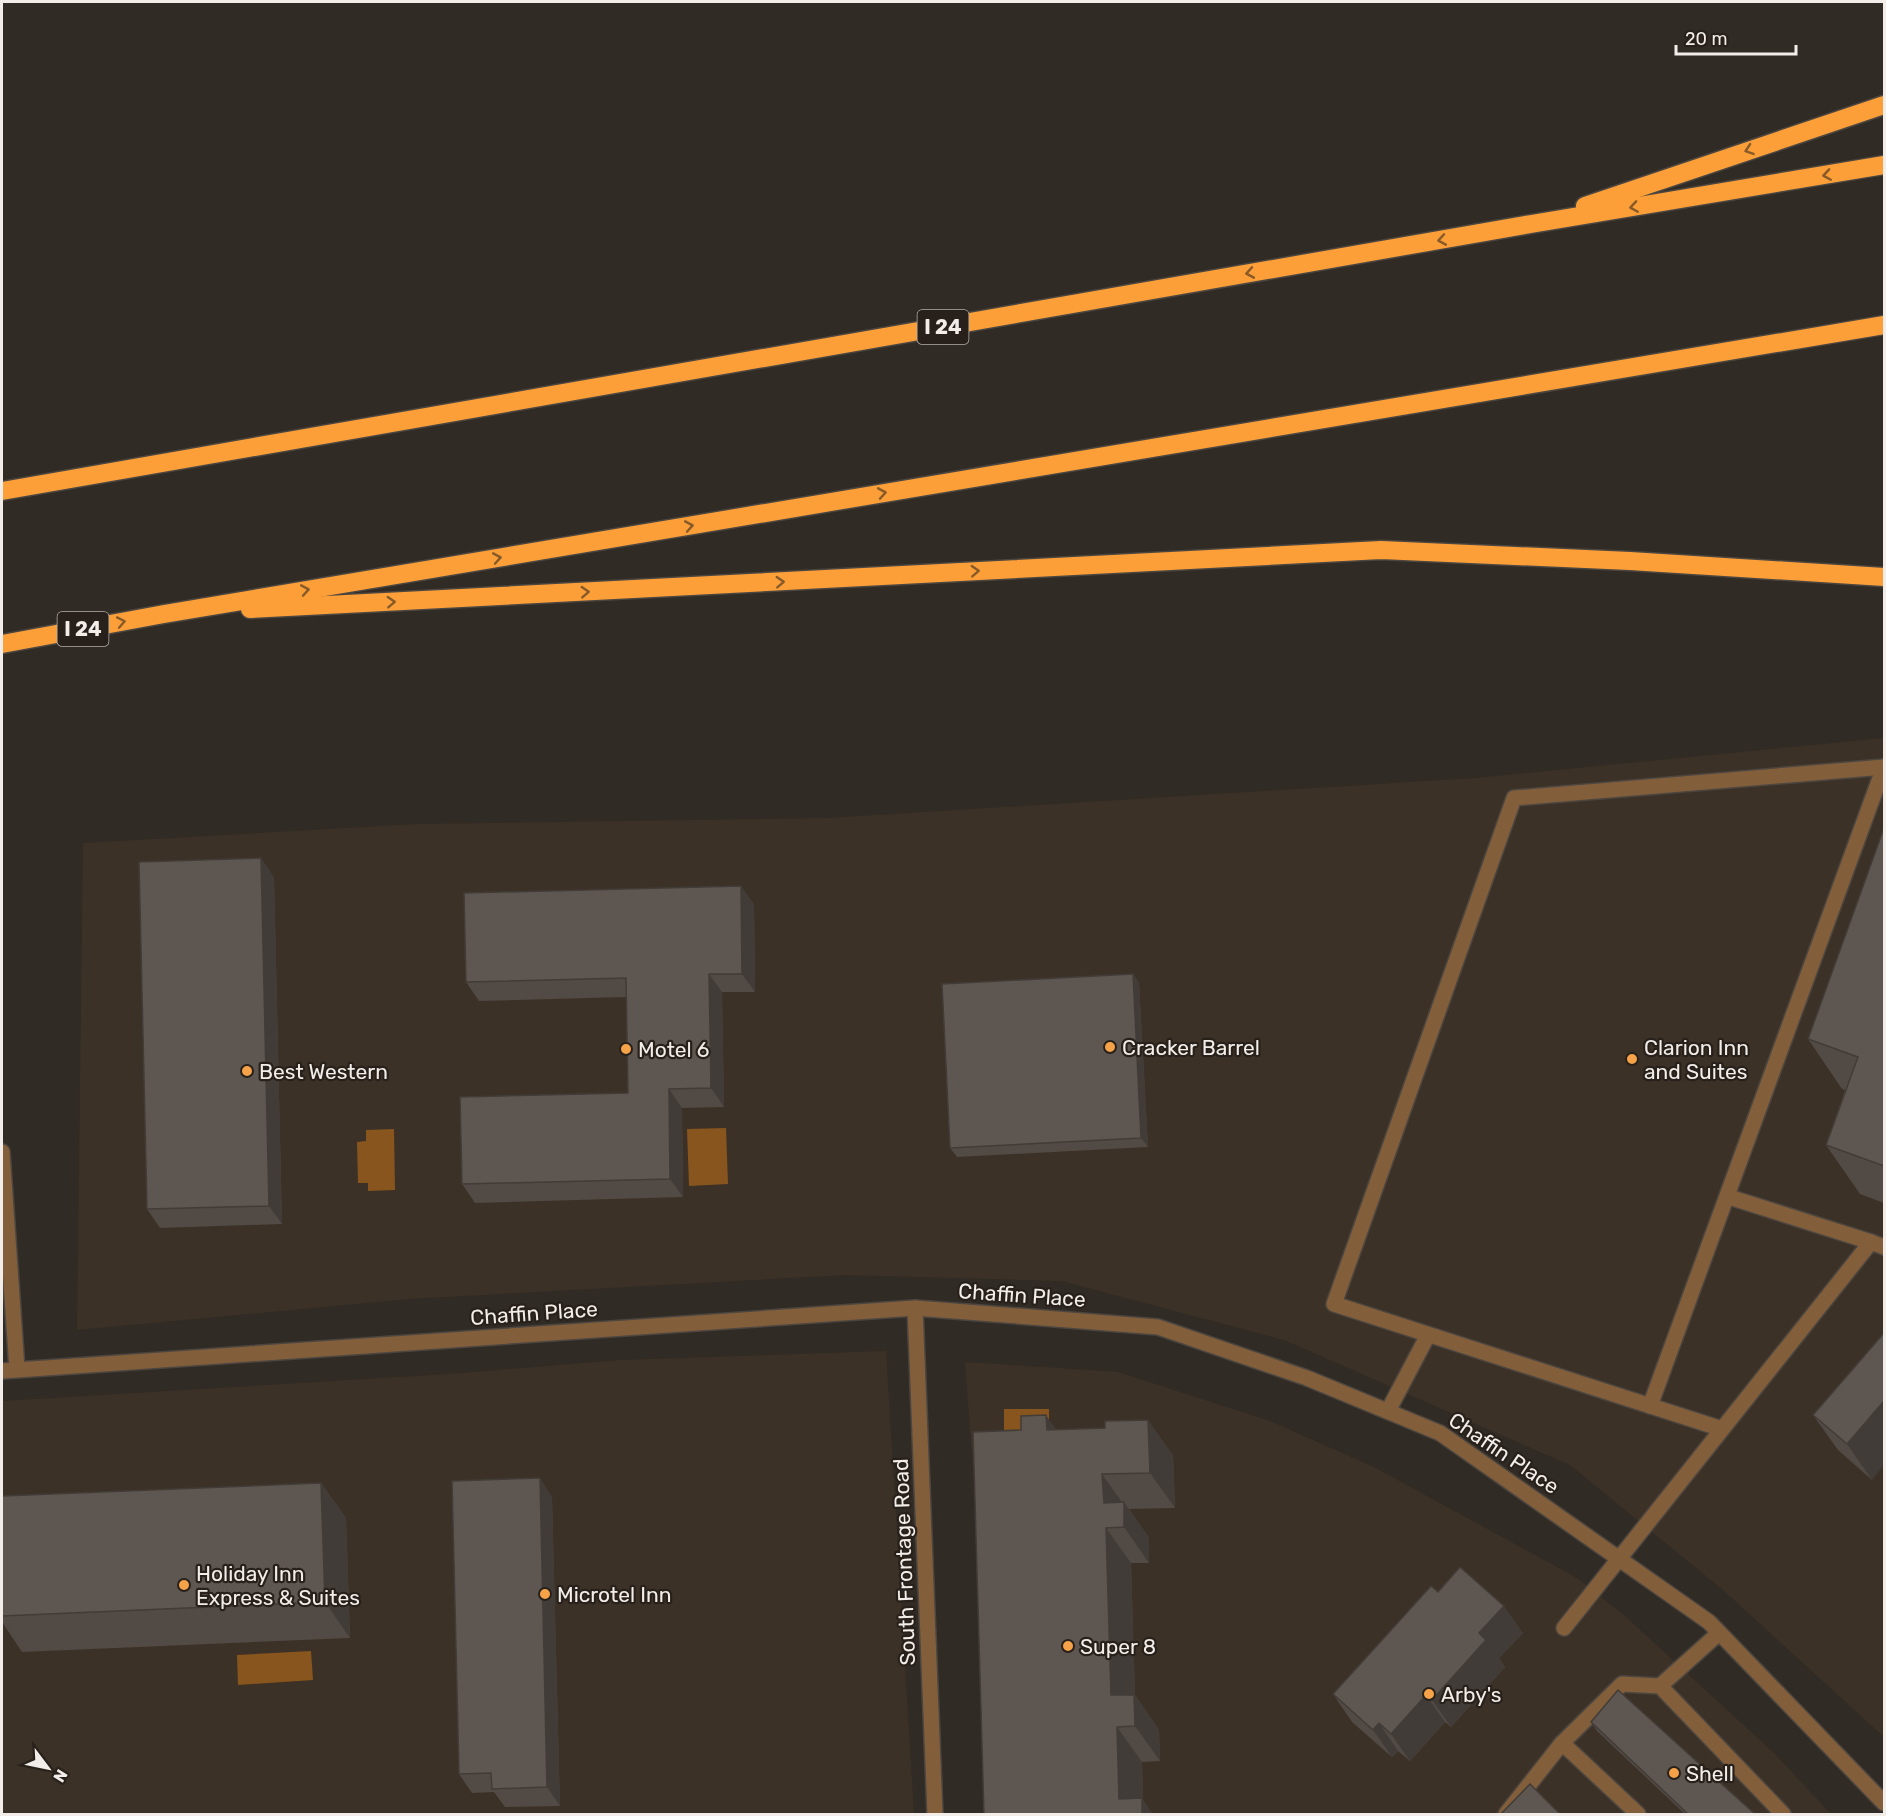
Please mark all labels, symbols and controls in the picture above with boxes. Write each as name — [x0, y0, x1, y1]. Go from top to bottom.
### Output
scale bar — [1676, 18, 1796, 56]
text: 20 m — [1685, 28, 1727, 50]
one-way arrow — [1745, 143, 1755, 156]
one-way arrow — [1822, 168, 1832, 181]
one-way arrow — [1630, 200, 1640, 213]
one-way arrow — [1438, 233, 1447, 245]
one-way arrow — [1245, 266, 1255, 279]
road number: I 24 — [918, 310, 968, 344]
one-way arrow — [877, 488, 886, 500]
one-way arrow — [685, 520, 694, 532]
one-way arrow — [492, 552, 502, 565]
one-way arrow — [970, 565, 979, 578]
one-way arrow — [776, 575, 785, 588]
one-way arrow — [300, 584, 310, 597]
one-way arrow — [581, 585, 590, 598]
one-way arrow — [386, 596, 395, 609]
road number: I 24 — [58, 612, 109, 646]
one-way arrow — [116, 616, 126, 629]
place label: Cracker Barrel — [1122, 1035, 1260, 1060]
place label: Clarion Inn and Suites — [1644, 1035, 1749, 1084]
place label: Motel 6 — [638, 1037, 710, 1062]
marker: Cracker Barrel — [1103, 1040, 1117, 1054]
marker: Motel 6 — [619, 1042, 633, 1056]
marker: Clarion Inn and Suites — [1625, 1052, 1639, 1066]
place label: Best Western — [259, 1059, 388, 1084]
marker: Best Western — [240, 1064, 254, 1078]
street label: Chaffin Place — [957, 1278, 1087, 1312]
street label: Chaffin Place — [469, 1296, 599, 1330]
street label: Chaffin Place — [1444, 1407, 1564, 1499]
street label: South Frontage Road — [888, 1458, 920, 1666]
place label: Holiday Inn Express & Suites — [196, 1561, 360, 1610]
marker: Holiday Inn Express & Suites — [177, 1578, 191, 1592]
place label: Microtel Inn — [557, 1582, 671, 1607]
marker: Microtel Inn — [538, 1587, 552, 1601]
place label: Super 8 — [1080, 1634, 1156, 1659]
marker: Super 8 — [1061, 1639, 1075, 1653]
place label: Arby's — [1441, 1682, 1502, 1707]
marker: Arby's — [1422, 1687, 1436, 1701]
north arrow — [18, 1738, 78, 1798]
place label: Shell — [1686, 1761, 1734, 1786]
text: N — [49, 1766, 71, 1786]
marker: Shell — [1667, 1766, 1681, 1780]

